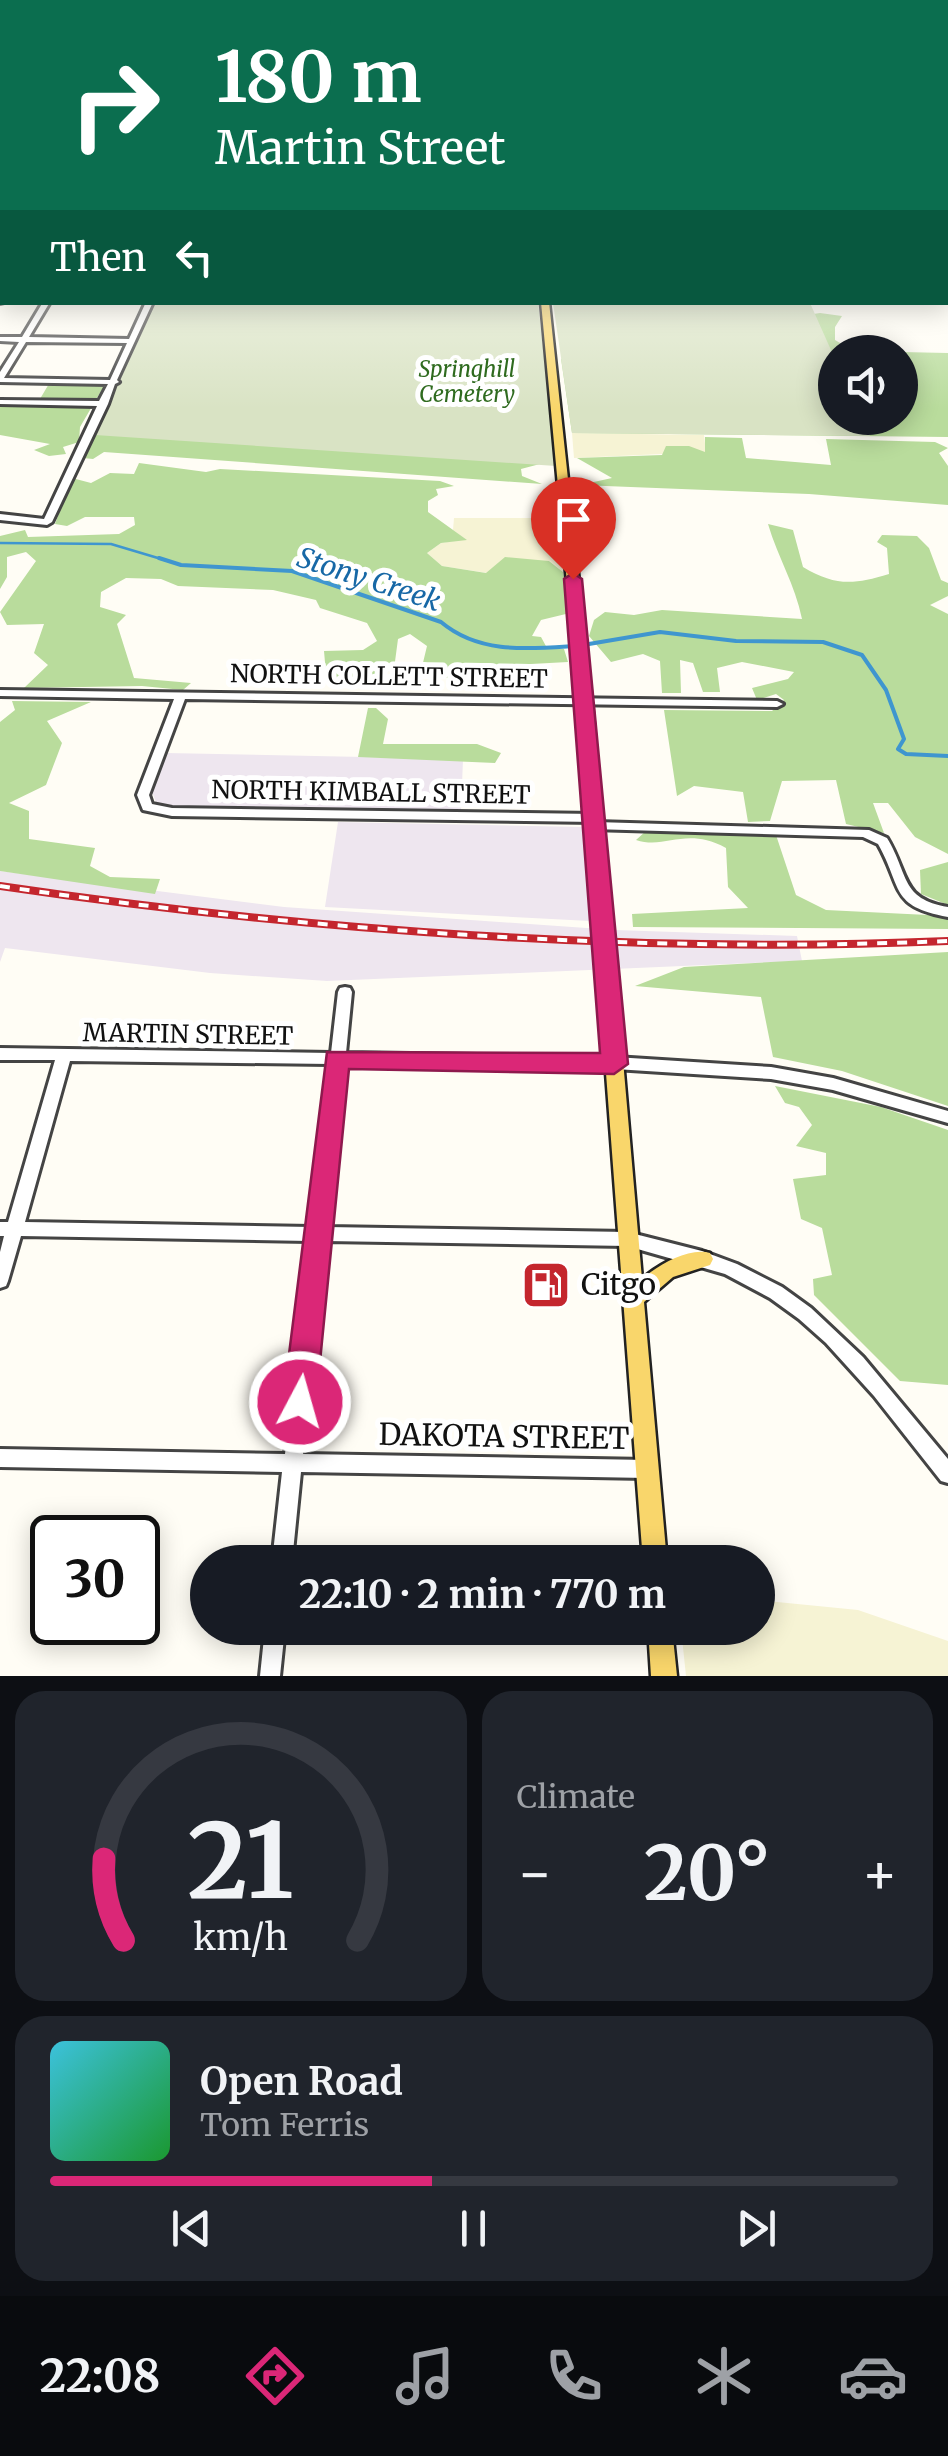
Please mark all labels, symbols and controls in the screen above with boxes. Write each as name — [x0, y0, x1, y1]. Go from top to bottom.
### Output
text: 180 m — [215, 33, 422, 121]
icon: right — [50, 40, 180, 170]
text: Martin Street — [215, 120, 506, 176]
icon: left — [167, 230, 222, 285]
text: Then — [50, 234, 147, 281]
map controls — [818, 335, 918, 435]
button: sound — [818, 335, 918, 435]
park label: Springhill Cemetery — [419, 355, 515, 408]
pin — [531, 477, 616, 580]
icon: arrive — [546, 492, 601, 547]
water label: Stony Creek — [293, 539, 445, 619]
street label: NORTH COLLETT STREET — [230, 657, 548, 695]
street label: NORTH KIMBALL STREET — [211, 773, 531, 811]
street label: MARTIN STREET — [82, 1016, 294, 1052]
fuel station icon: Citgo — [520, 1259, 572, 1311]
place label: Citgo — [581, 1265, 656, 1303]
position arrow — [248, 1350, 352, 1454]
street label: DAKOTA STREET — [378, 1415, 630, 1457]
speed limit sign: 30 — [30, 1515, 160, 1645]
text: 22:10 · 2 min · 770 m — [299, 1571, 666, 1618]
text: Climate — [517, 1777, 635, 1817]
text: 21 — [188, 1796, 294, 1926]
text: 20° — [644, 1826, 771, 1920]
text: − — [517, 1839, 553, 1908]
text: + — [861, 1839, 898, 1908]
text: km/h — [193, 1915, 288, 1960]
text: Open Road — [200, 2058, 403, 2105]
text: Tom Ferris — [200, 2105, 369, 2145]
icon: previous — [164, 2201, 219, 2256]
icon: pause — [446, 2201, 501, 2256]
icon: next — [729, 2201, 784, 2256]
icon: directions — [240, 2341, 310, 2411]
icon: music — [390, 2341, 460, 2411]
icon: phone — [539, 2341, 609, 2411]
icon: climate — [689, 2341, 759, 2411]
icon: car — [838, 2341, 908, 2411]
text: 22:08 — [40, 2348, 160, 2404]

